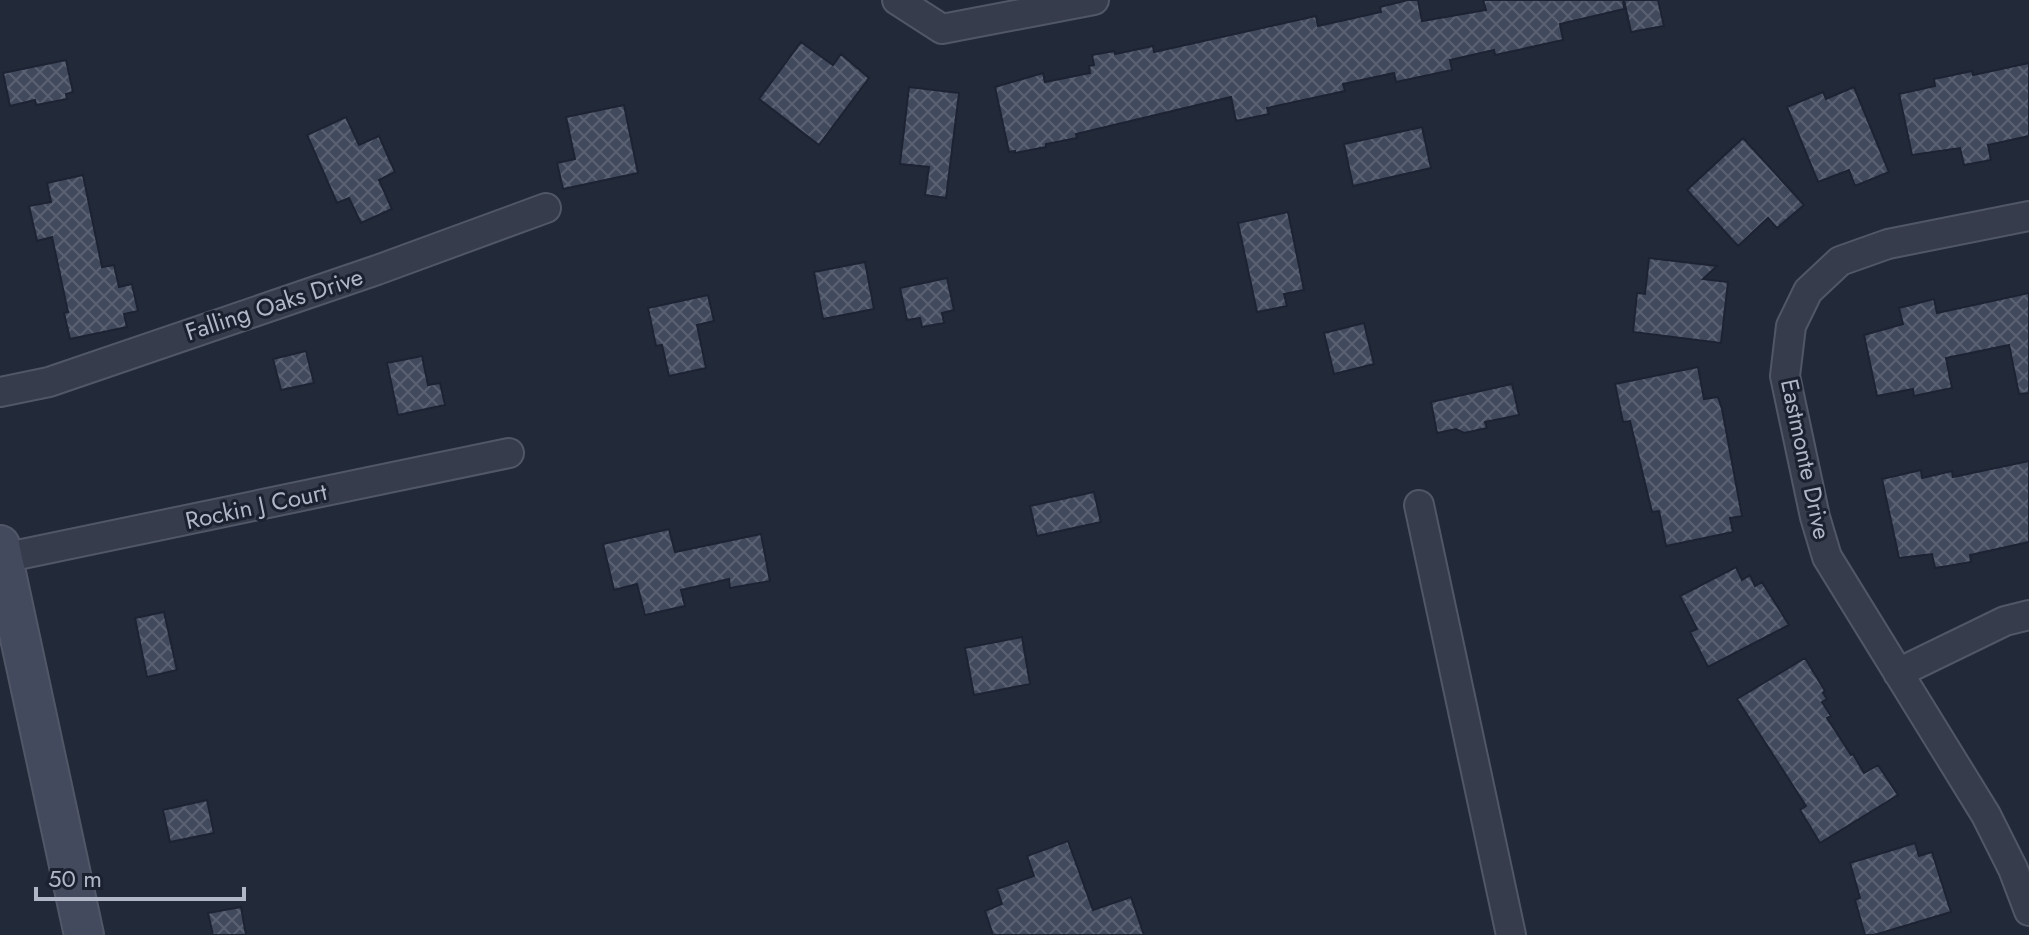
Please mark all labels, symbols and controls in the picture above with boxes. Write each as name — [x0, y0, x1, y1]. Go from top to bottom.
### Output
street label: Falling Oaks Drive — [181, 259, 367, 349]
street label: Eastmonte Drive — [1772, 376, 1840, 542]
street label: Rockin J Court — [182, 474, 330, 538]
scale bar — [36, 851, 244, 901]
text: 50 m — [48, 861, 102, 896]

